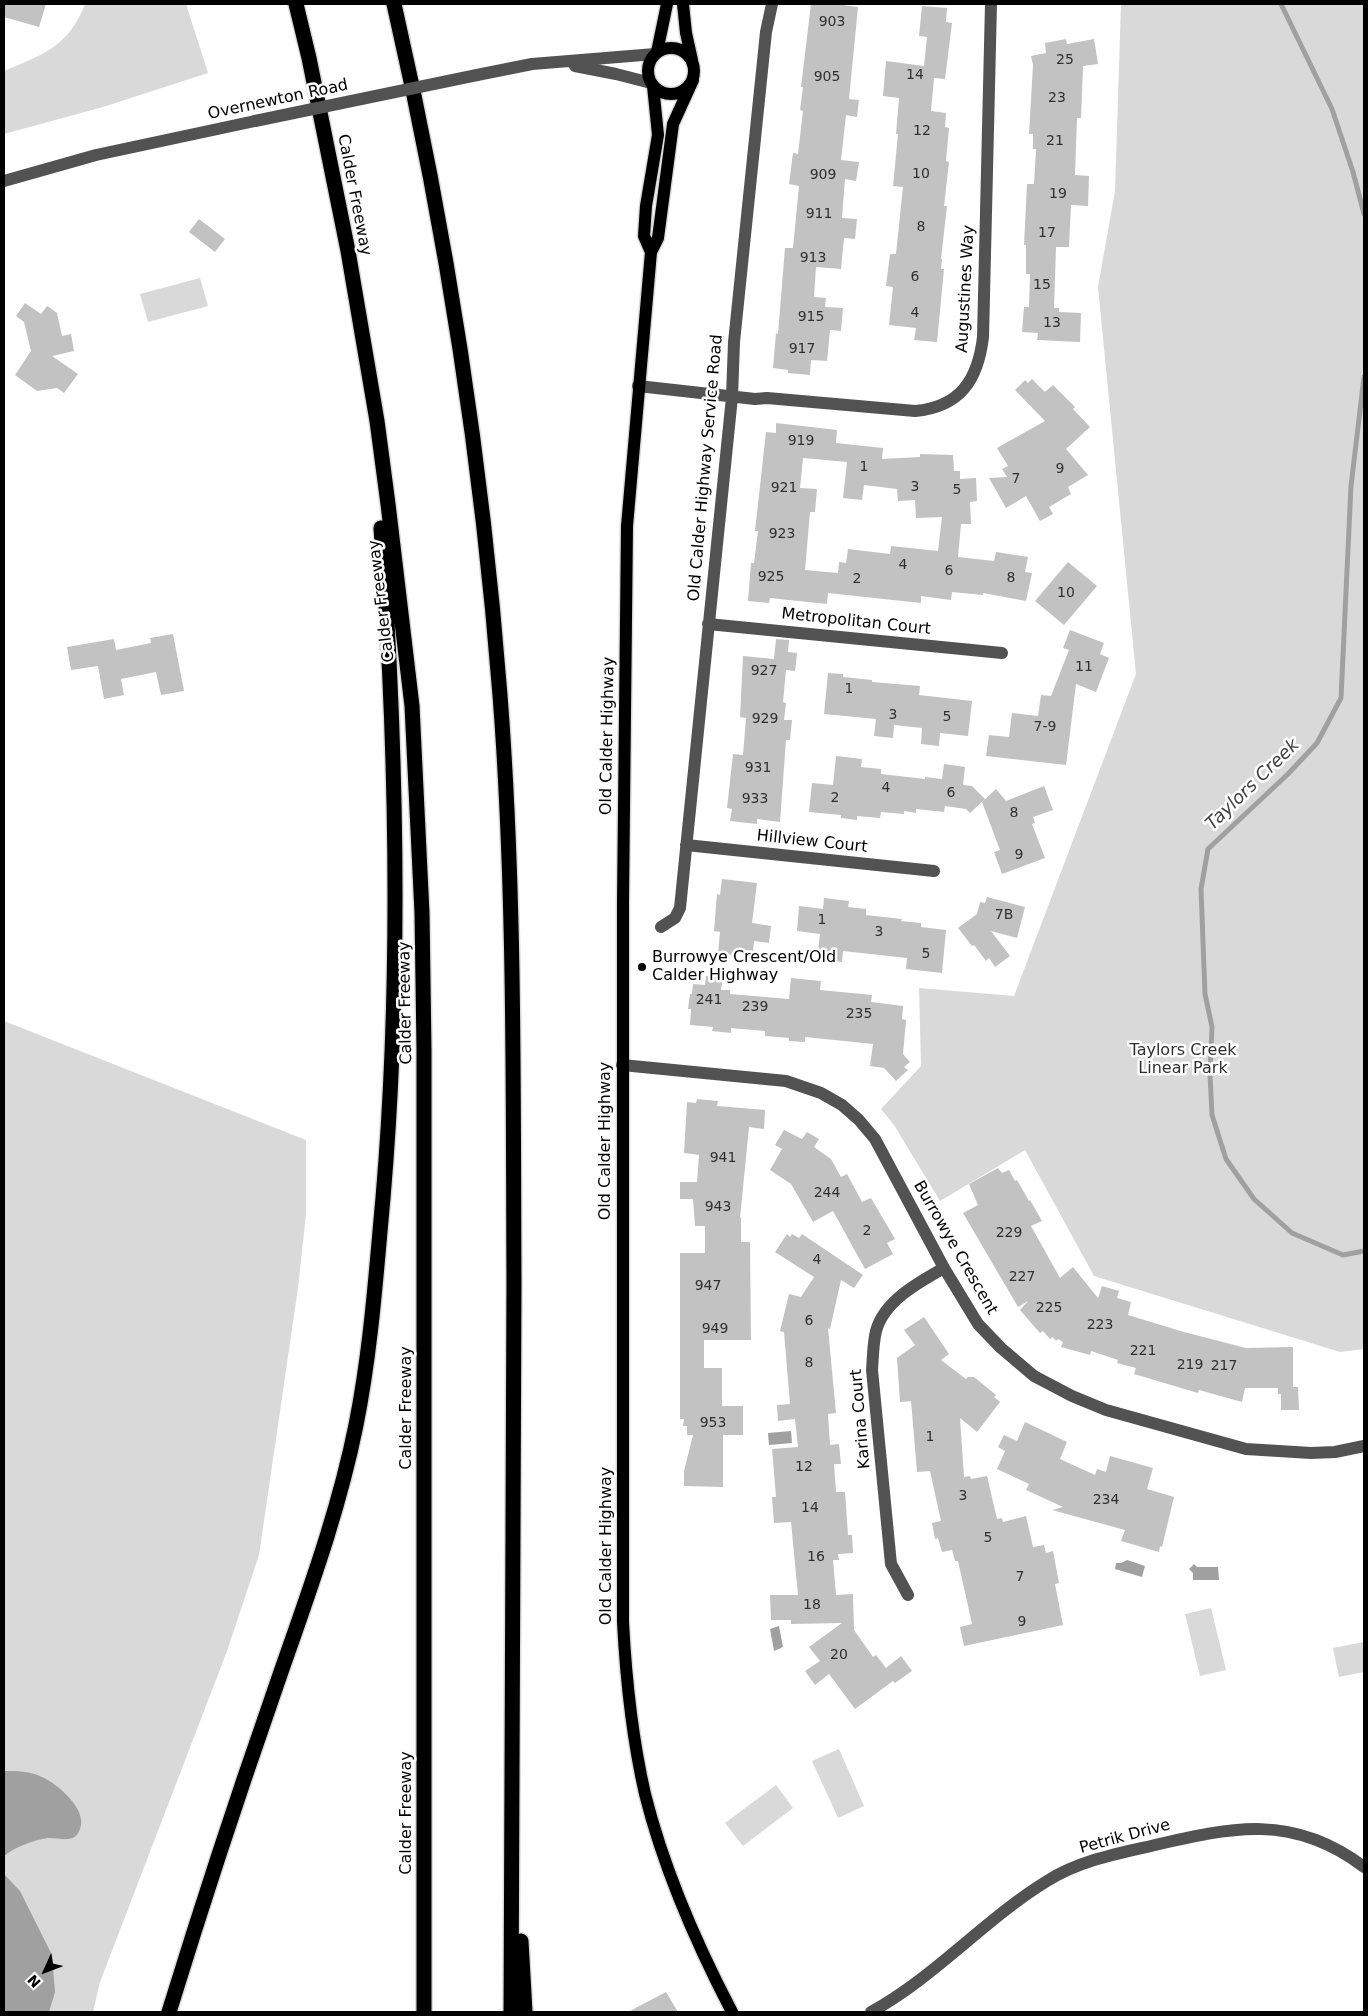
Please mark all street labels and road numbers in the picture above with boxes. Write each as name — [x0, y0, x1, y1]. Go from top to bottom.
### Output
street label: Overnewton Road — [206, 76, 350, 124]
street label: Calder Freeway — [333, 133, 375, 257]
street label: Augustines Way — [953, 225, 979, 353]
street label: Old Calder Highway Service Road — [685, 334, 727, 602]
street label: Calder Freeway — [365, 539, 399, 663]
street label: Metropolitan Court — [780, 605, 932, 639]
street label: Old Calder Highway — [597, 657, 619, 815]
street label: Hillview Court — [756, 827, 868, 857]
street label: Calder Freeway — [395, 941, 417, 1065]
street label: Old Calder Highway — [596, 1062, 616, 1220]
street label: Burrowye Crescent — [909, 1178, 1001, 1318]
street label: Calder Freeway — [397, 1346, 417, 1470]
street label: Karina Court — [847, 1368, 875, 1470]
street label: Old Calder Highway — [597, 1467, 617, 1625]
street label: Calder Freeway — [397, 1751, 417, 1875]
street label: Petrik Drive — [1077, 1816, 1173, 1858]

